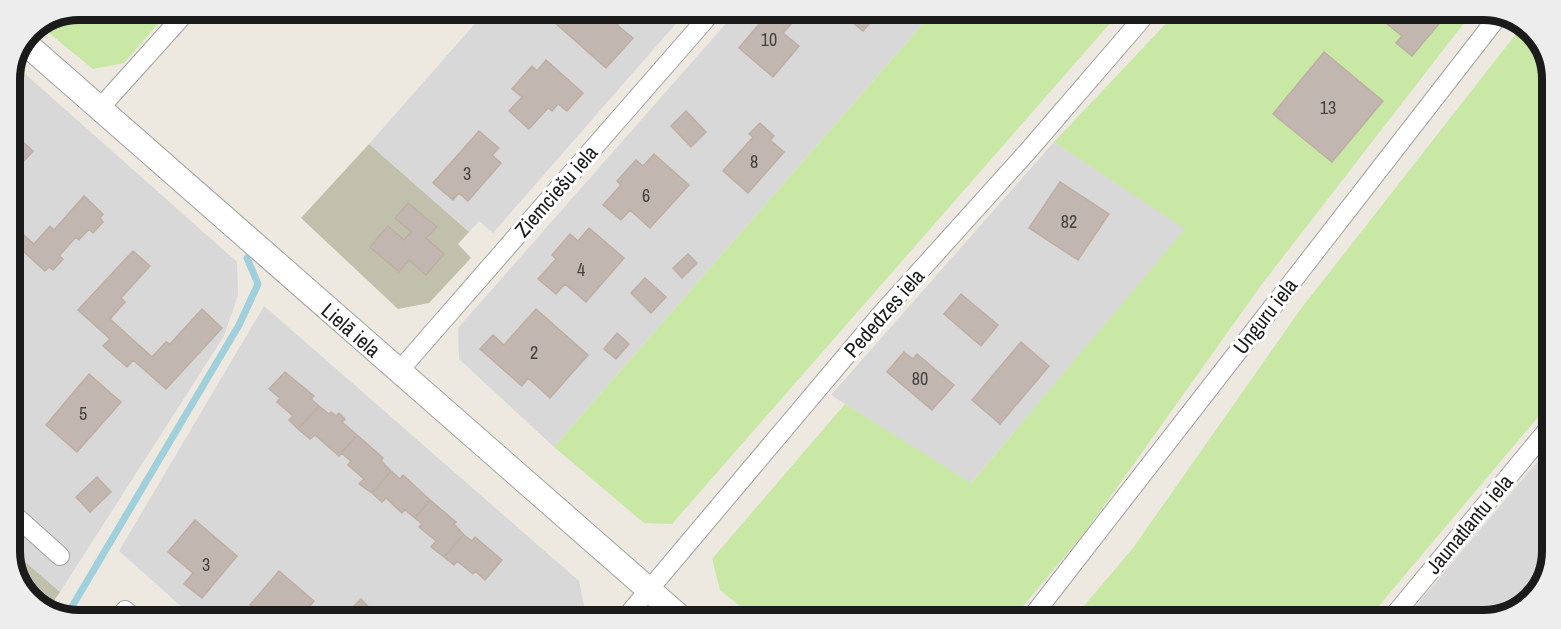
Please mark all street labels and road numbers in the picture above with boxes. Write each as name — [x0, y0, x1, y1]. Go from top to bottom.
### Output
street label: Ziemciešu iela — [508, 139, 604, 243]
street label: Pededzes iela — [837, 262, 931, 364]
street label: Unguru iela — [1226, 272, 1304, 360]
street label: Lielā iela — [315, 296, 387, 364]
street label: Jaunatlantu iela — [1419, 468, 1519, 580]

